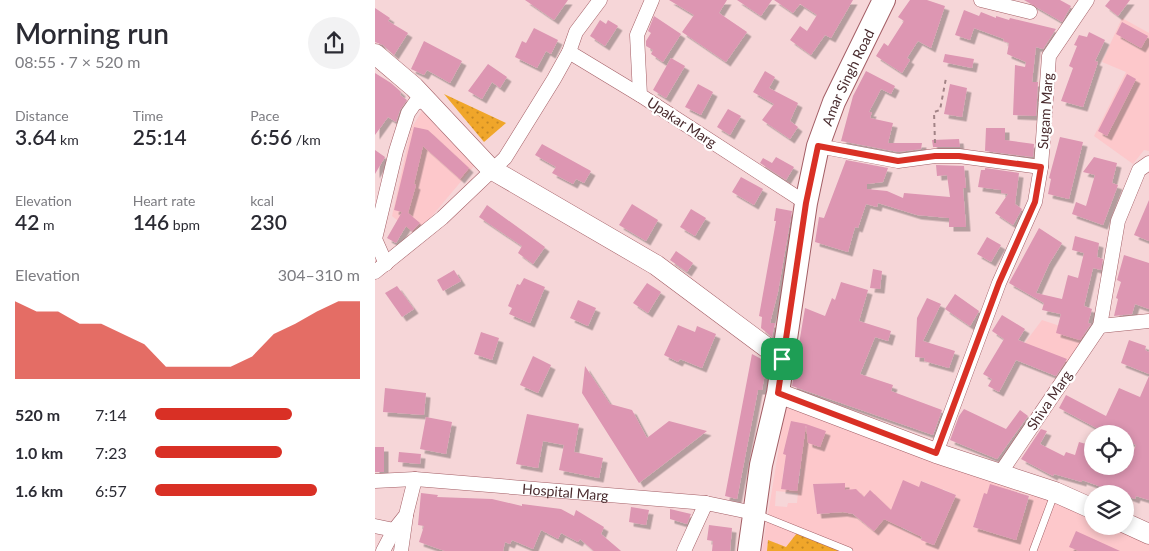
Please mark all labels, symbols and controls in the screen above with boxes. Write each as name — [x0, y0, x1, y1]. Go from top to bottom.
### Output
text: Morning run — [15, 16, 169, 50]
button: share — [308, 17, 360, 69]
street label: Amar Singh Road — [818, 26, 877, 128]
text: 08:55 · 7 × 520 m — [15, 52, 140, 71]
street label: Sugam Marg — [1034, 72, 1056, 150]
street label: Upakar Marg — [644, 93, 720, 151]
text: Distance — [15, 107, 69, 124]
text: Time — [133, 107, 163, 124]
text: Pace — [250, 107, 279, 124]
text: 3.64 — [15, 124, 57, 149]
text: 25:14 — [133, 124, 187, 149]
text: 6:56 — [250, 124, 292, 149]
text: km — [57, 131, 79, 148]
text: /km — [292, 131, 321, 148]
text: Elevation — [15, 192, 72, 209]
text: Heart rate — [133, 192, 195, 209]
text: kcal — [250, 192, 274, 209]
text: 42 — [15, 209, 39, 234]
text: 146 — [133, 209, 169, 234]
text: 230 — [250, 209, 287, 234]
text: m — [39, 216, 54, 233]
text: bpm — [169, 216, 200, 233]
text: Elevation — [15, 265, 80, 284]
text: 304–310 m — [278, 265, 360, 284]
pin — [761, 338, 803, 380]
icon: arrive — [768, 345, 796, 373]
street label: Shiva Marg — [1023, 367, 1075, 433]
text: 520 m — [15, 405, 60, 424]
text: 7:14 — [95, 405, 127, 424]
map controls — [1084, 425, 1134, 535]
button: locate — [1084, 425, 1134, 475]
text: 1.0 km — [15, 443, 63, 462]
text: 7:23 — [95, 443, 127, 462]
street label: Hospital Marg — [522, 479, 609, 503]
text: 1.6 km — [15, 481, 63, 500]
text: 6:57 — [95, 481, 127, 500]
button: layers — [1084, 485, 1134, 535]

